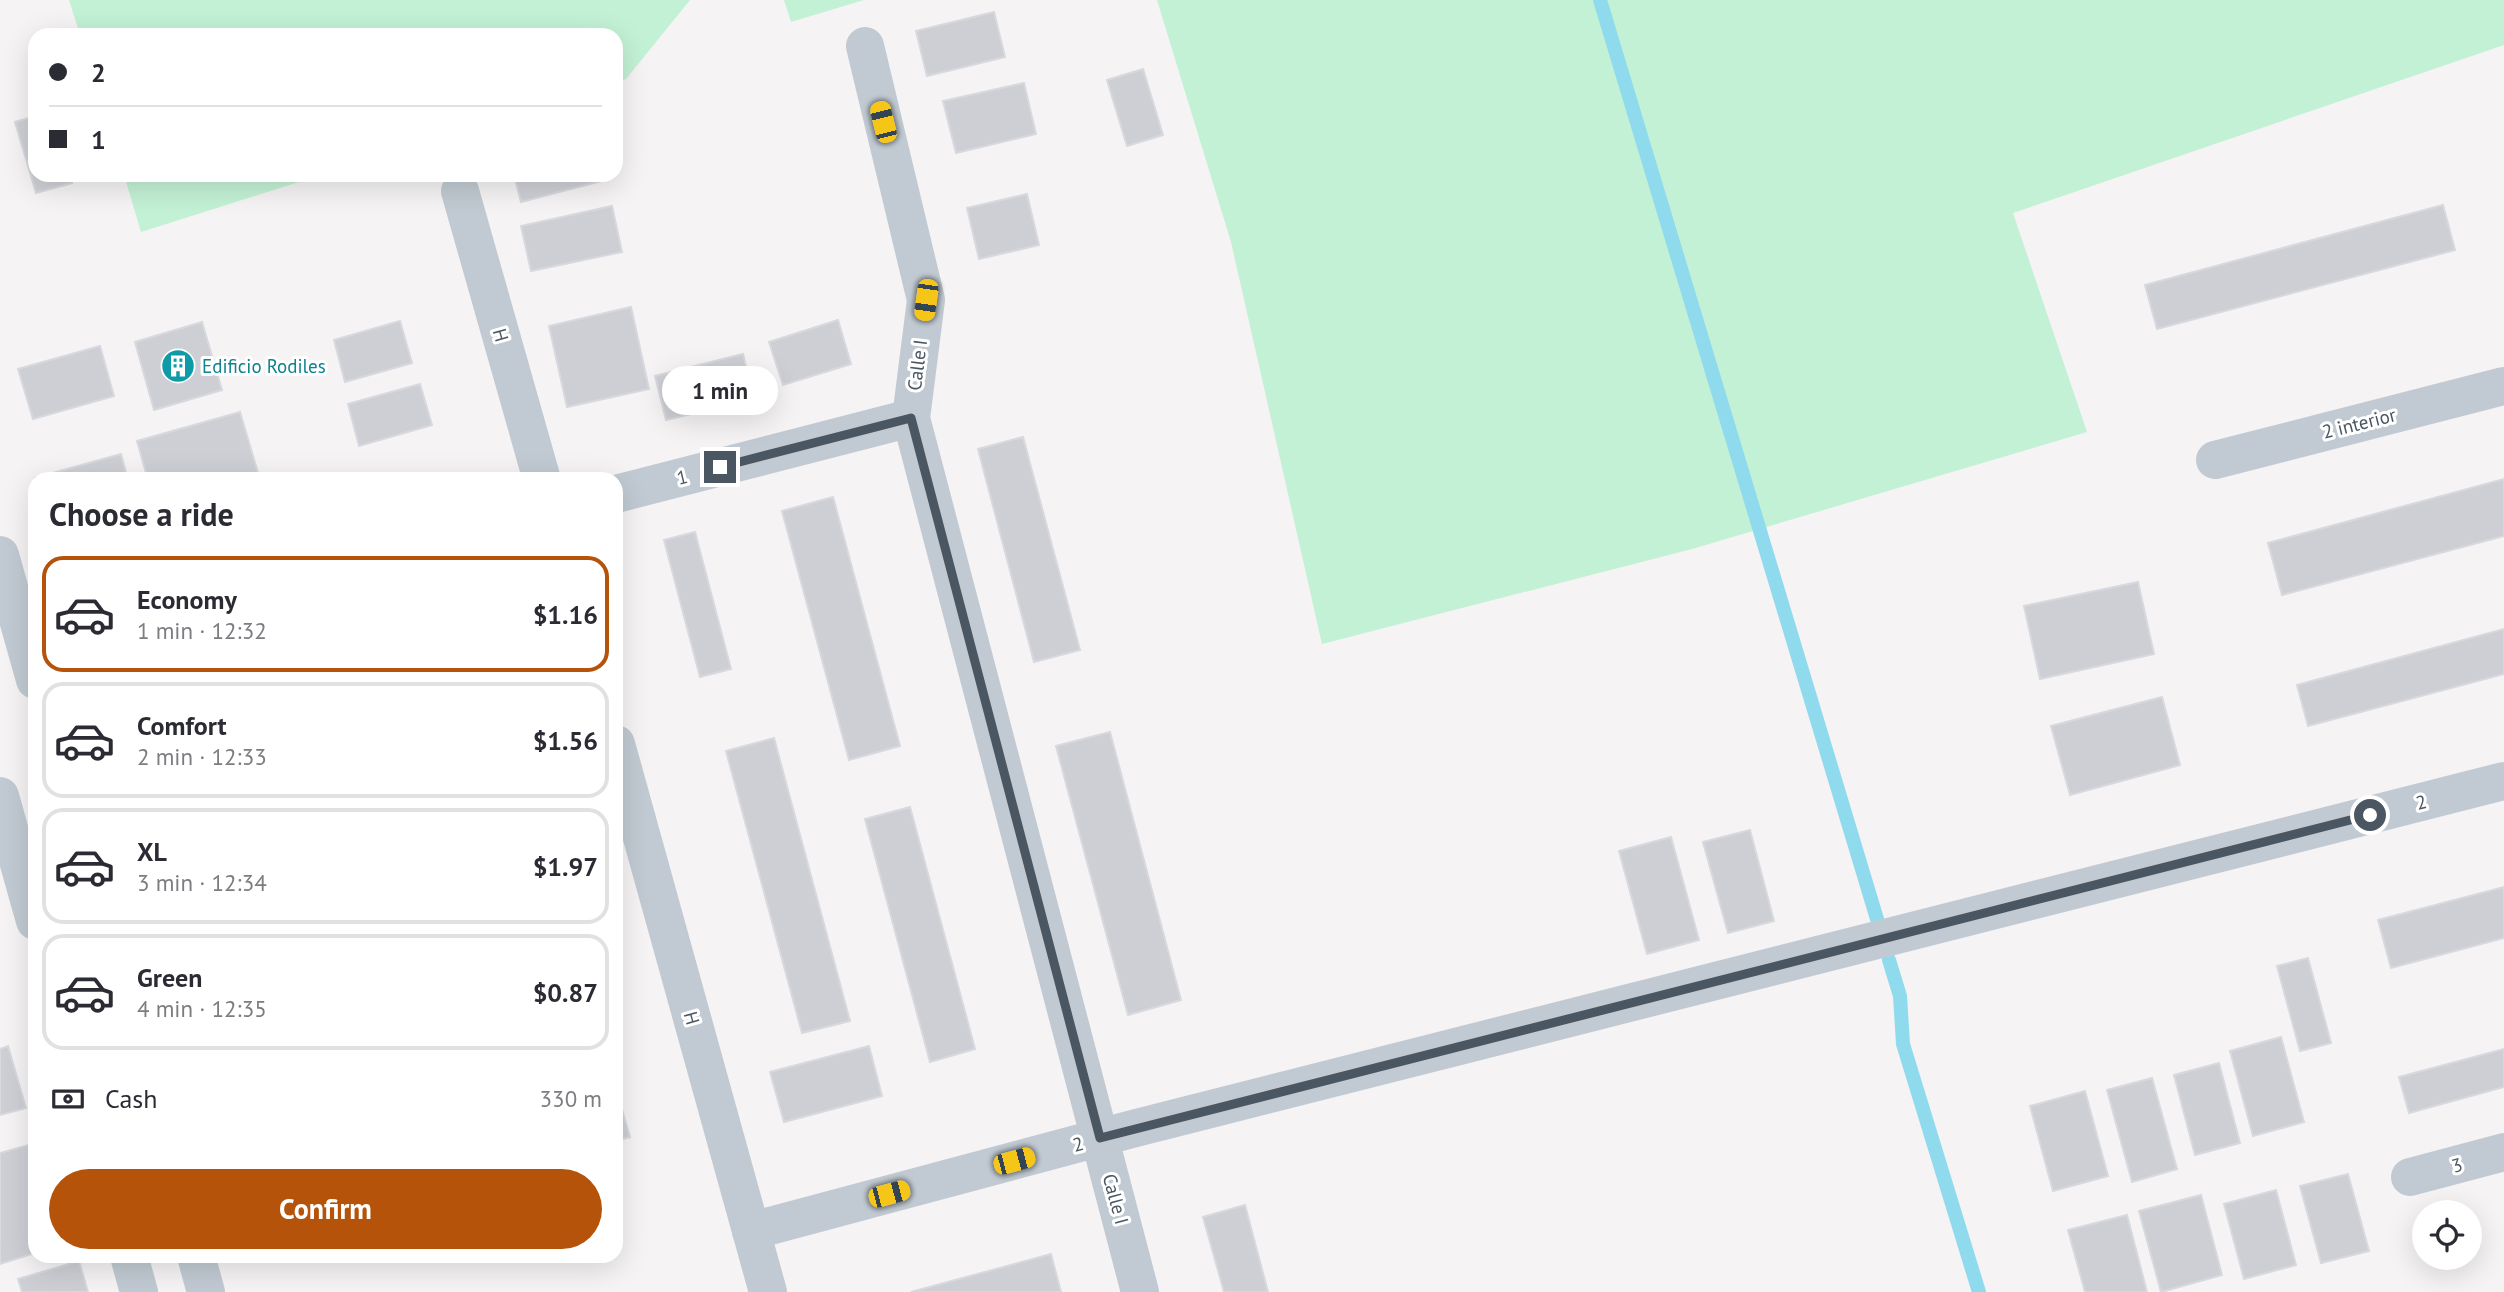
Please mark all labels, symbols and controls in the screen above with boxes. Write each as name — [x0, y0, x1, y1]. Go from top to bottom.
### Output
text: 2 — [91, 56, 106, 89]
car — [868, 99, 899, 145]
text: 1 — [91, 123, 106, 156]
car — [913, 278, 940, 322]
street label: H — [488, 326, 514, 344]
street label: Calle I — [902, 338, 932, 392]
building icon: Edificio Rodiles — [159, 347, 197, 385]
place label: Edificio Rodiles — [202, 354, 326, 378]
callout: 1 min — [662, 365, 778, 414]
text: 1 min — [692, 376, 748, 405]
street label: 2 interior — [2320, 402, 2399, 444]
route end — [704, 451, 736, 483]
street label: 1 — [674, 464, 690, 490]
text: Choose a ride — [49, 493, 234, 535]
icon: car — [53, 583, 116, 646]
text: Economy — [137, 583, 237, 616]
text: $1.16 — [533, 598, 598, 631]
text: 1 min · 12:32 — [137, 616, 267, 645]
icon: car — [53, 709, 116, 772]
text: Comfort — [137, 709, 227, 742]
text: $1.56 — [533, 724, 598, 757]
text: 2 min · 12:33 — [137, 742, 267, 771]
street label: 2 — [2413, 789, 2429, 815]
route start — [2354, 799, 2386, 831]
icon: car — [53, 835, 116, 898]
text: XL — [137, 835, 167, 868]
text: $1.97 — [533, 850, 598, 883]
text: 3 min · 12:34 — [137, 868, 267, 897]
icon: car — [53, 961, 116, 1024]
text: Green — [137, 961, 202, 994]
text: $0.87 — [533, 976, 598, 1009]
text: 4 min · 12:35 — [137, 994, 267, 1023]
street label: H — [679, 1009, 705, 1027]
icon: cash — [49, 1080, 87, 1118]
text: Cash — [105, 1082, 157, 1115]
text: 330 m — [540, 1084, 602, 1113]
street label: 2 — [1070, 1131, 1086, 1157]
car — [991, 1145, 1038, 1177]
street label: 3 — [2449, 1152, 2465, 1178]
button: Confirm — [49, 1169, 602, 1249]
street label: Calle I — [1098, 1171, 1134, 1227]
car — [866, 1178, 913, 1210]
map controls — [2412, 1200, 2482, 1270]
button: locate — [2412, 1200, 2482, 1270]

